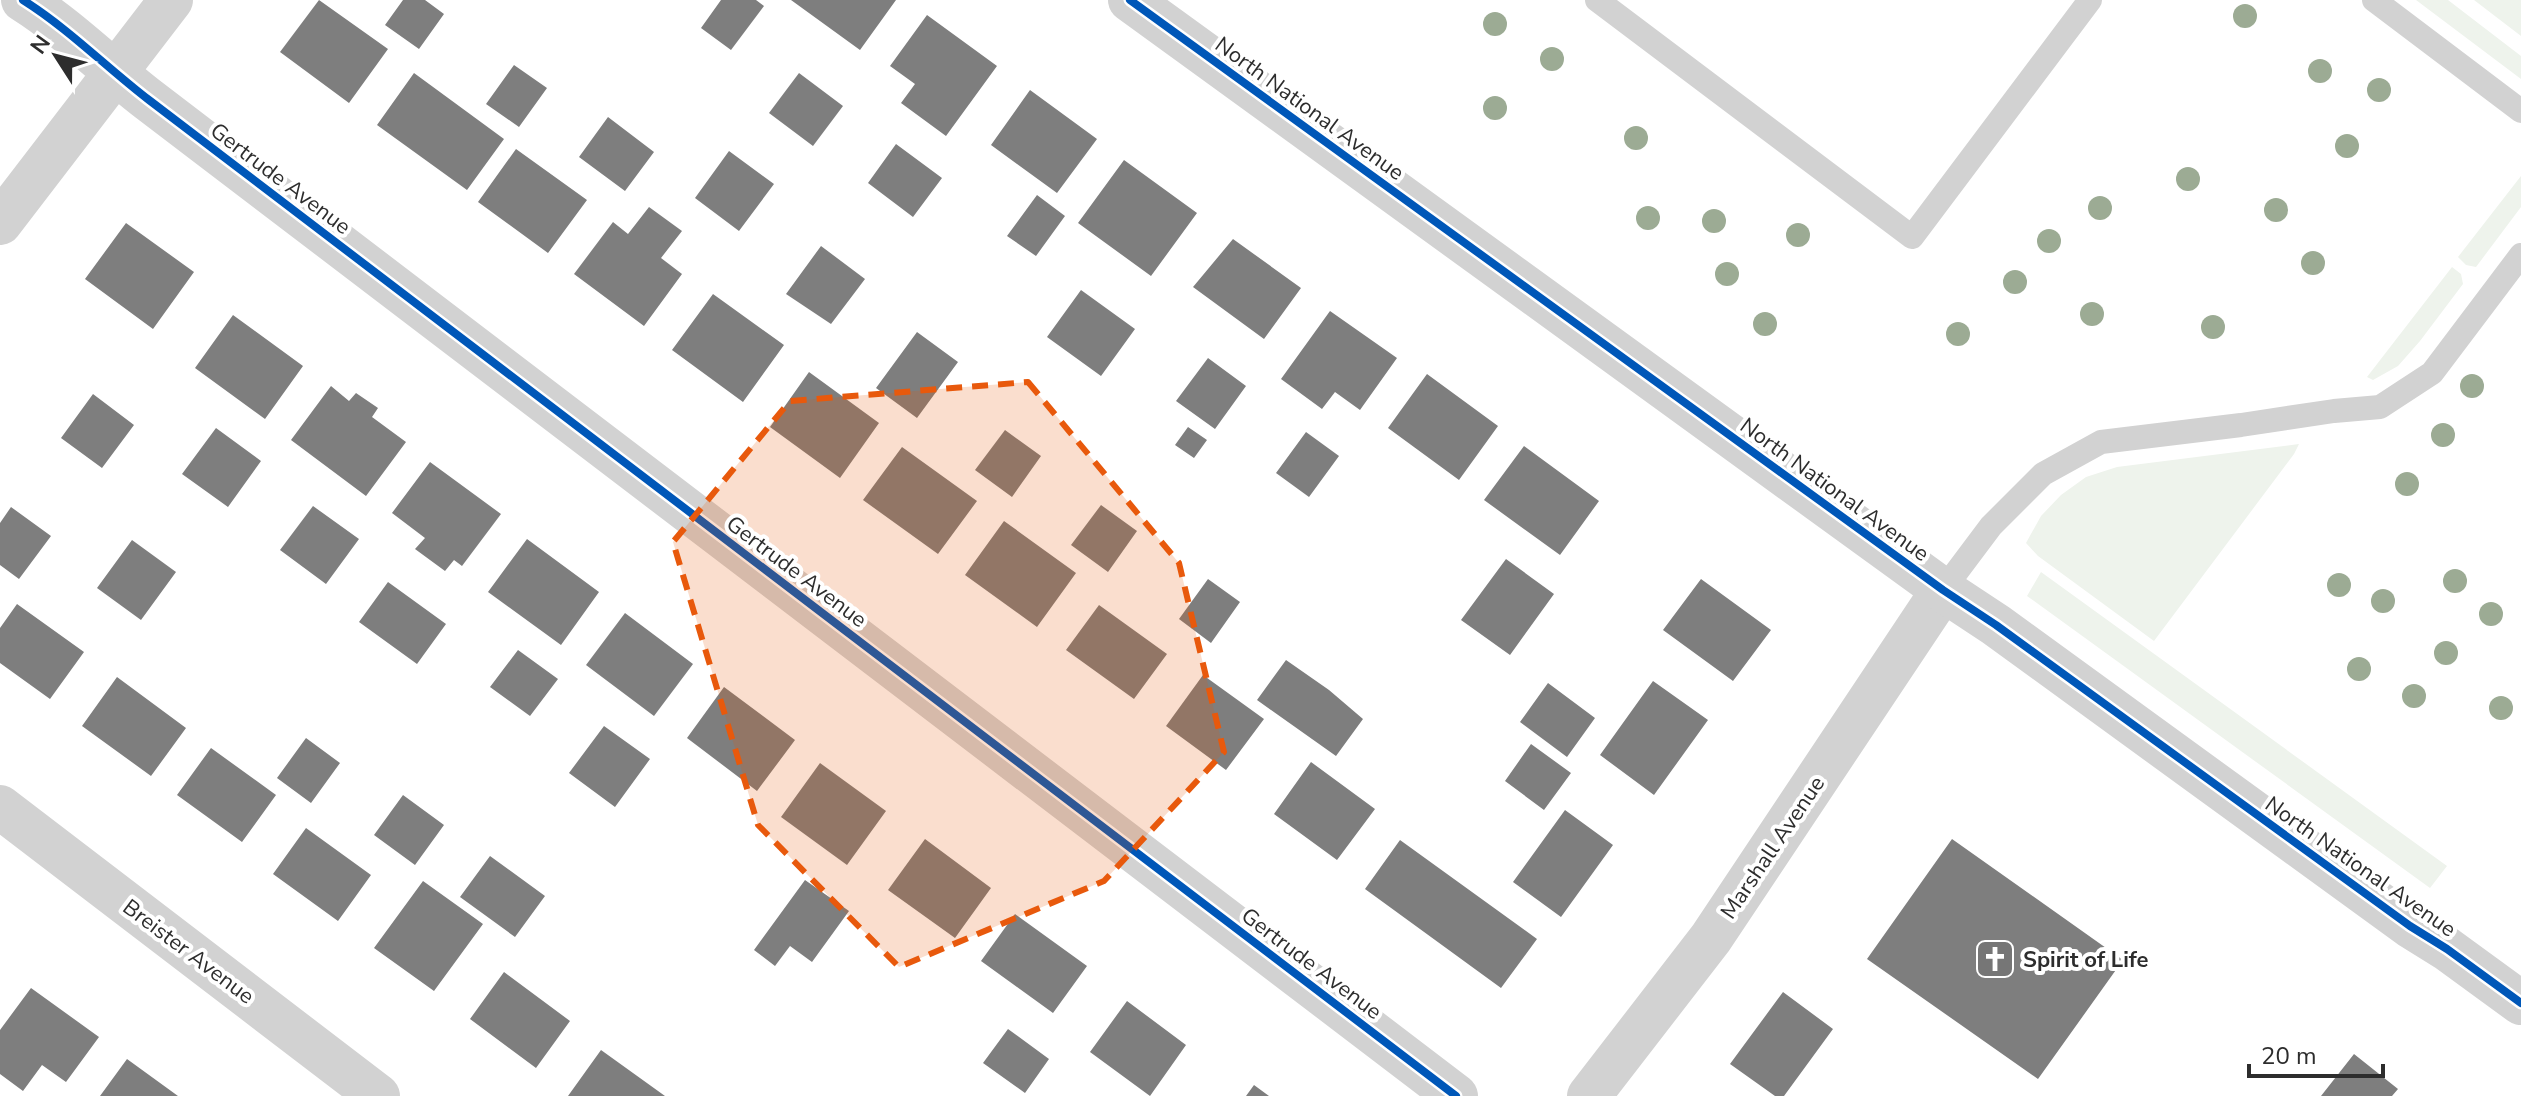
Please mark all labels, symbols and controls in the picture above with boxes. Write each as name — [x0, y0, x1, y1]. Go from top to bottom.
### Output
north arrow — [16, 16, 96, 96]
text: N — [24, 29, 58, 60]
street label: North National Avenue — [1209, 30, 1410, 188]
street label: Gertrude Avenue — [204, 116, 357, 242]
street label: North National Avenue — [1734, 411, 1935, 569]
street label: Gertrude Avenue — [720, 509, 873, 635]
street label: Marshall Avenue — [1714, 770, 1832, 925]
street label: North National Avenue — [2259, 789, 2462, 944]
street label: Breister Avenue — [116, 892, 260, 1011]
street label: Gertrude Avenue — [1235, 901, 1388, 1027]
church icon: Spirit of Life — [1974, 938, 2016, 980]
place label: Spirit of Life — [2023, 945, 2149, 975]
scale bar — [2249, 1028, 2383, 1078]
text: 20 m — [2261, 1040, 2317, 1072]

